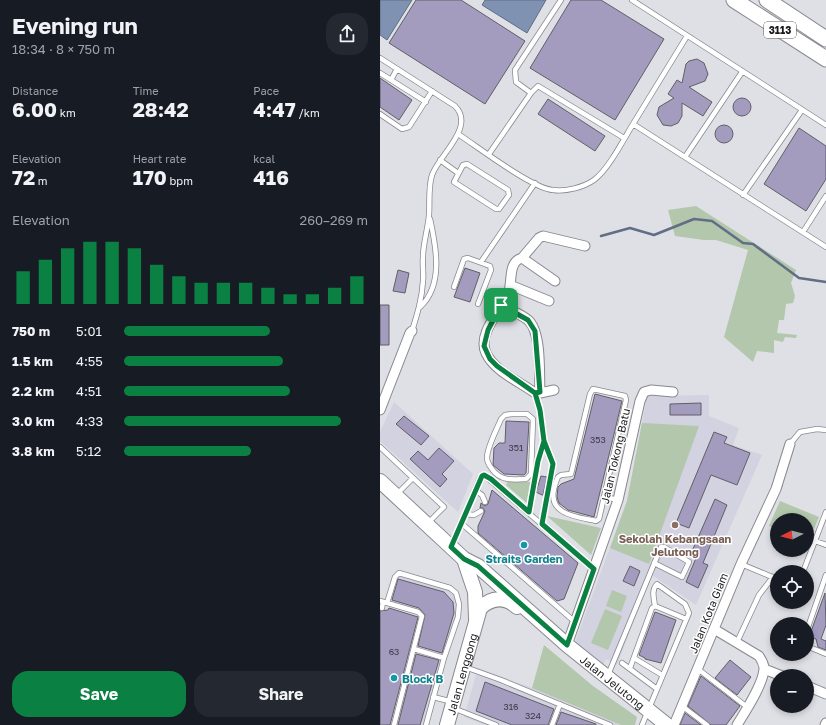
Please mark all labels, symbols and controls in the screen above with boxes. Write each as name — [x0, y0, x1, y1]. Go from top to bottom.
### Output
text: Evening run — [12, 12, 138, 39]
button: share — [326, 13, 368, 55]
road number: 3113 — [764, 22, 796, 38]
text: 18:34 · 8 × 750 m — [12, 41, 115, 57]
text: Distance — [12, 84, 58, 97]
text: Time — [133, 84, 159, 97]
text: Pace — [253, 84, 279, 97]
text: 6.00 — [12, 97, 57, 121]
text: 28:42 — [133, 97, 189, 121]
text: 4:47 — [253, 97, 296, 121]
text: km — [57, 106, 76, 119]
text: /km — [296, 106, 320, 119]
text: Elevation — [12, 152, 61, 165]
text: Heart rate — [133, 152, 186, 165]
text: kcal — [253, 152, 275, 165]
text: 72 — [12, 165, 35, 189]
text: 170 — [133, 165, 167, 189]
text: 416 — [253, 165, 289, 189]
text: m — [35, 174, 48, 187]
text: bpm — [167, 174, 193, 187]
text: Elevation — [12, 212, 70, 228]
text: 260–269 m — [300, 212, 368, 228]
pin — [484, 288, 518, 322]
icon: arrive — [490, 294, 512, 316]
text: 750 m — [12, 323, 50, 339]
text: 5:01 — [76, 323, 102, 339]
text: 1.5 km — [12, 353, 53, 369]
text: 4:55 — [76, 353, 103, 369]
text: 2.2 km — [12, 383, 54, 399]
text: 4:51 — [76, 383, 102, 399]
street label: Jalan Tokong Batu — [598, 407, 632, 505]
text: 3.0 km — [12, 413, 55, 429]
text: 4:33 — [76, 413, 103, 429]
house number: 353 — [590, 434, 606, 445]
house number: 351 — [509, 442, 524, 453]
text: 3.8 km — [12, 443, 55, 459]
text: 5:12 — [76, 443, 101, 459]
north arrow — [770, 513, 814, 557]
map controls — [770, 513, 814, 713]
marker: Sekolah Kebangsaan Jelutong — [670, 520, 680, 530]
place label: Sekolah Kebangsaan Jelutong — [619, 532, 732, 558]
marker: Straits Garden — [519, 540, 529, 550]
place label: Straits Garden — [486, 552, 563, 565]
button: locate — [770, 565, 814, 609]
street label: Jalan Kota Giam — [686, 571, 730, 655]
button: + — [770, 617, 814, 661]
street label: Jalan Lenggong — [444, 632, 479, 716]
house number: 63 — [389, 646, 399, 657]
street label: Jalan Jelutong — [578, 652, 648, 711]
button: − — [770, 669, 814, 713]
button: Save — [12, 671, 186, 717]
button: Share — [194, 671, 368, 717]
place label: Block B — [402, 672, 443, 685]
marker: Block B — [389, 673, 399, 683]
house number: 316 — [503, 701, 519, 712]
house number: 324 — [525, 710, 541, 721]

